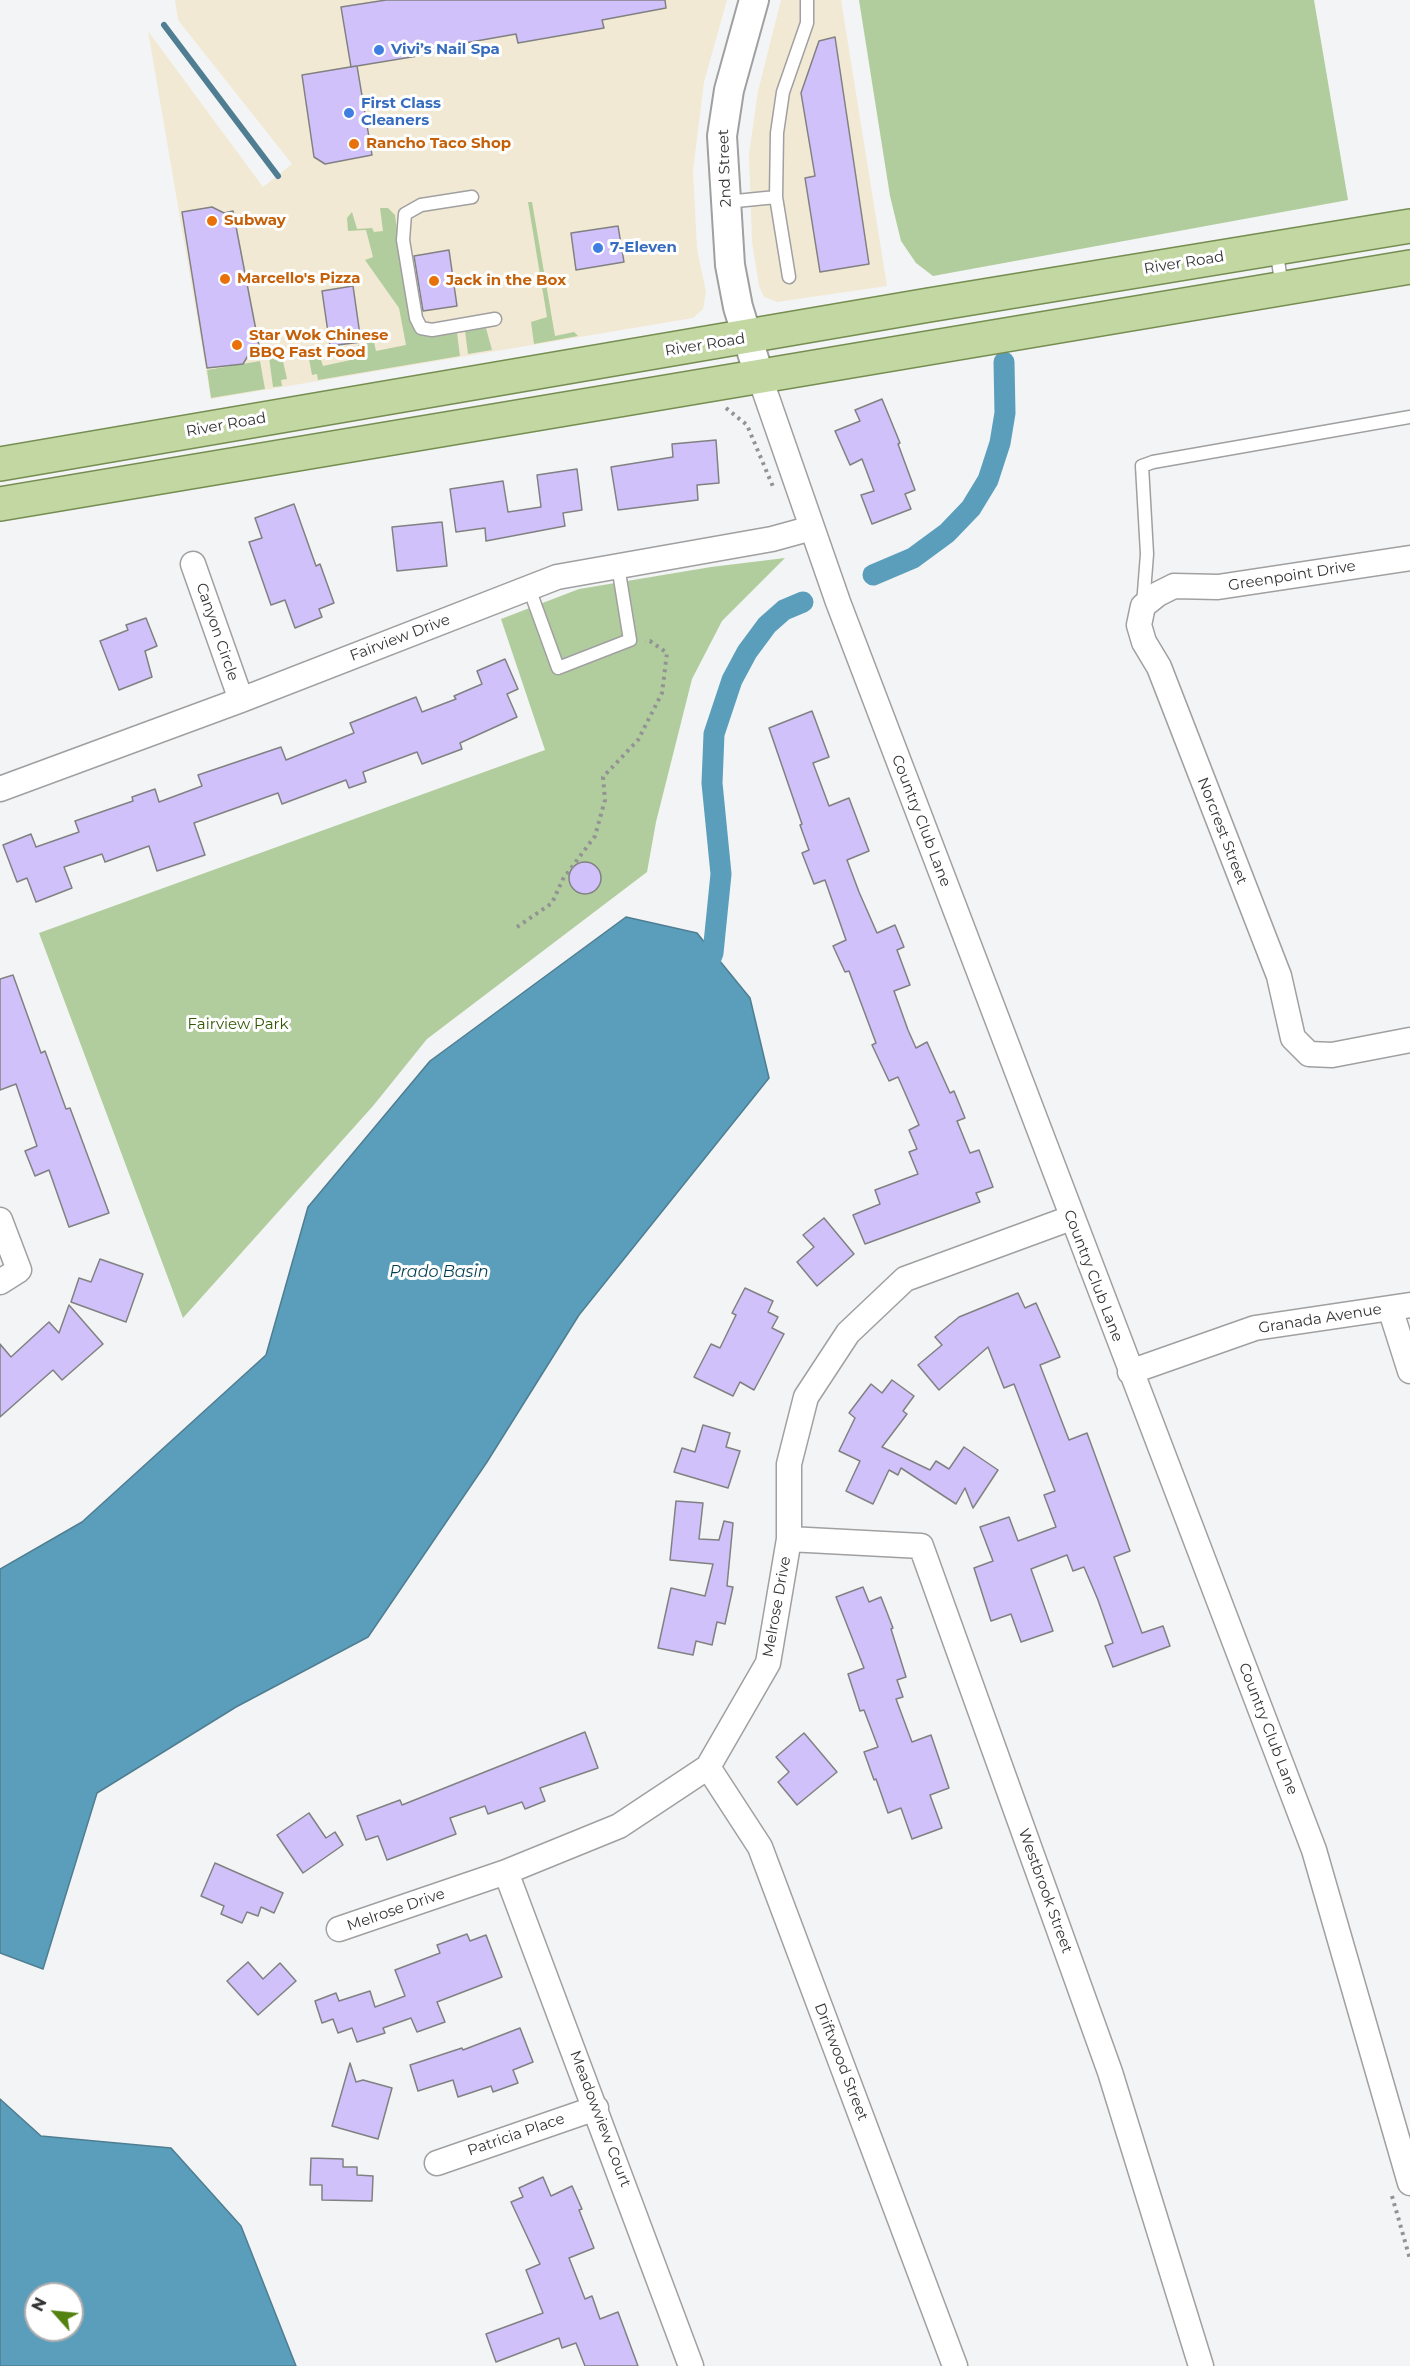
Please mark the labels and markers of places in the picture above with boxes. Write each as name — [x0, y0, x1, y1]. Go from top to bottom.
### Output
place label: Vivi’s Nail Spa — [391, 41, 500, 59]
marker: Vivi’s Nail Spa — [372, 43, 386, 57]
place label: First Class Cleaners — [361, 95, 441, 130]
marker: First Class Cleaners — [342, 106, 356, 120]
place label: Rancho Taco Shop — [366, 135, 511, 153]
marker: Rancho Taco Shop — [347, 137, 361, 151]
place label: Subway — [224, 212, 286, 230]
marker: Subway — [205, 214, 219, 228]
place label: 7-Eleven — [610, 239, 677, 257]
marker: 7-Eleven — [591, 241, 605, 255]
place label: Marcello's Pizza — [237, 270, 360, 288]
marker: Marcello's Pizza — [218, 272, 232, 286]
place label: Jack in the Box — [446, 272, 566, 290]
marker: Jack in the Box — [427, 274, 441, 288]
place label: Star Wok Chinese BBQ Fast Food — [249, 327, 388, 362]
marker: Star Wok Chinese BBQ Fast Food — [230, 338, 244, 352]

